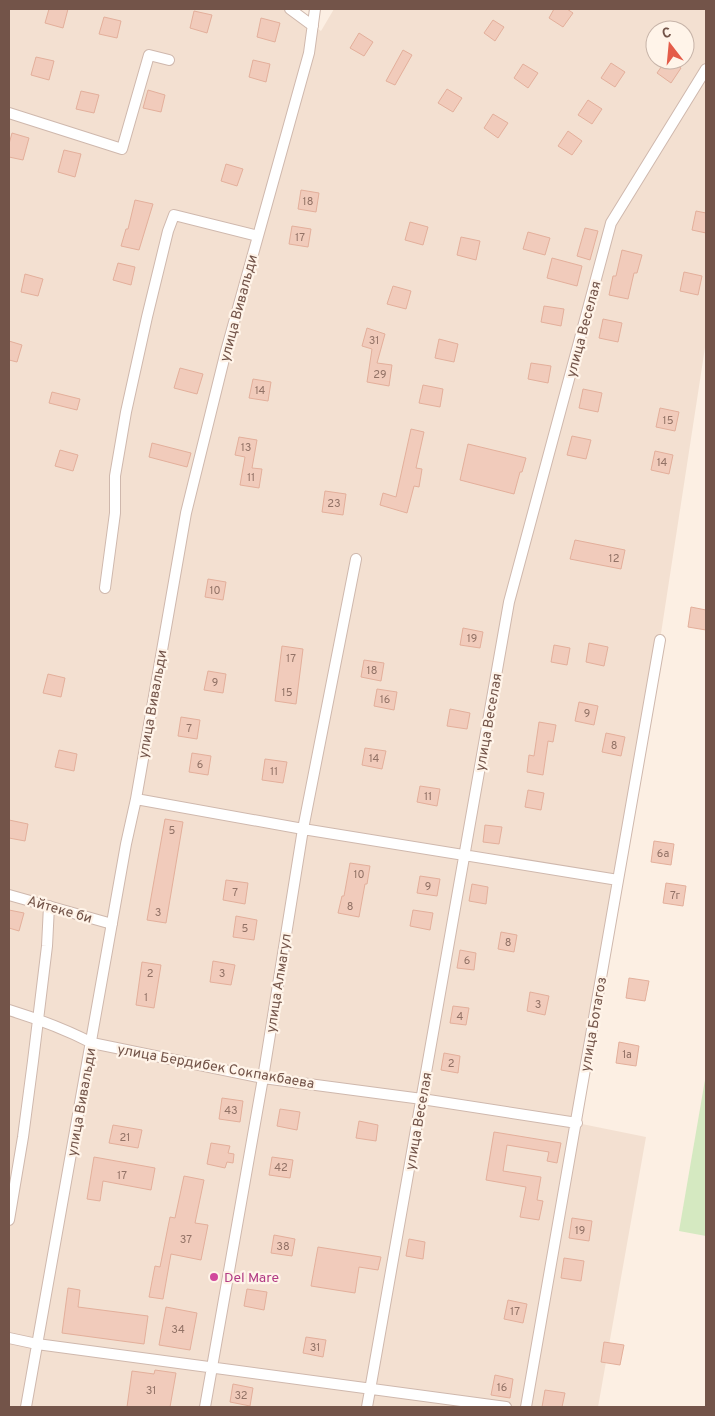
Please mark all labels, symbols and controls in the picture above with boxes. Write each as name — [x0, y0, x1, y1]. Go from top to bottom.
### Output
north arrow — [645, 20, 695, 70]
text: С — [660, 25, 674, 43]
house number: 18 — [303, 195, 313, 209]
house number: 17 — [295, 231, 305, 245]
street label: улица Вивальди — [217, 253, 262, 364]
street label: улица Веселая — [563, 279, 605, 379]
house number: 31 — [369, 334, 379, 348]
house number: 29 — [373, 368, 387, 382]
house number: 14 — [255, 384, 266, 398]
house number: 15 — [663, 414, 674, 428]
house number: 13 — [241, 441, 251, 455]
house number: 14 — [657, 456, 668, 470]
house number: 11 — [247, 471, 255, 485]
house number: 23 — [327, 497, 341, 511]
house number: 12 — [609, 552, 619, 566]
house number: 10 — [209, 584, 221, 598]
house number: 19 — [467, 632, 477, 646]
street label: улица Вивальди — [136, 649, 171, 760]
house number: 17 — [286, 652, 296, 666]
house number: 18 — [367, 664, 377, 678]
street label: улица Веселая — [472, 672, 506, 773]
house number: 9 — [212, 676, 218, 690]
house number: 15 — [282, 686, 293, 700]
house number: 16 — [380, 693, 390, 707]
house number: 9 — [584, 707, 590, 721]
house number: 7 — [186, 722, 192, 736]
house number: 8 — [611, 739, 617, 753]
house number: 14 — [369, 752, 380, 766]
house number: 6 — [197, 758, 203, 772]
house number: 11 — [270, 765, 278, 779]
house number: 11 — [424, 790, 432, 804]
house number: 5 — [169, 824, 176, 838]
house number: 6а — [657, 847, 669, 861]
house number: 10 — [353, 868, 365, 882]
house number: 9 — [425, 880, 431, 894]
house number: 7 — [232, 886, 238, 900]
house number: 7г — [670, 889, 680, 903]
street label: Айтеке би — [25, 893, 94, 928]
house number: 8 — [347, 900, 353, 914]
house number: 3 — [155, 906, 161, 920]
house number: 5 — [242, 922, 249, 936]
street label: улица Алмагул — [263, 932, 296, 1034]
house number: 8 — [505, 936, 511, 950]
house number: 6 — [464, 954, 470, 968]
house number: 2 — [147, 967, 153, 981]
house number: 3 — [219, 967, 225, 981]
street label: улица Ботагоз — [578, 975, 611, 1073]
house number: 1 — [144, 991, 148, 1005]
house number: 3 — [535, 998, 541, 1012]
house number: 4 — [457, 1010, 464, 1024]
street label: улица Бердибек Сокпакбаева — [116, 1042, 316, 1093]
street label: улица Вивальди — [65, 1047, 100, 1158]
house number: 1а — [622, 1048, 632, 1062]
house number: 2 — [448, 1057, 454, 1071]
street label: улица Веселая — [402, 1071, 436, 1172]
house number: 43 — [224, 1104, 238, 1118]
house number: 21 — [120, 1131, 130, 1145]
house number: 42 — [274, 1161, 288, 1175]
house number: 17 — [117, 1169, 127, 1183]
house number: 19 — [575, 1224, 585, 1238]
house number: 37 — [180, 1233, 192, 1247]
house number: 38 — [276, 1240, 290, 1254]
place label: Del Mare — [224, 1270, 279, 1287]
marker: Del Mare — [208, 1271, 220, 1283]
house number: 17 — [510, 1305, 520, 1319]
house number: 34 — [171, 1323, 185, 1337]
house number: 31 — [310, 1341, 320, 1355]
house number: 16 — [497, 1381, 507, 1395]
house number: 31 — [146, 1384, 156, 1398]
house number: 32 — [234, 1389, 248, 1403]

